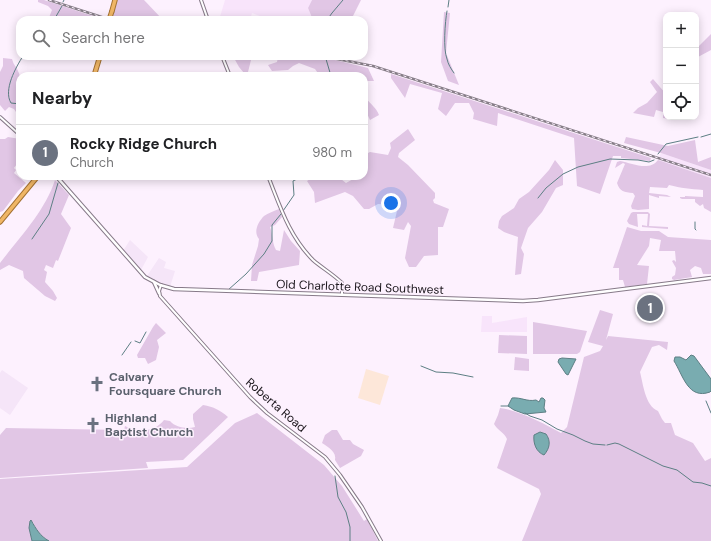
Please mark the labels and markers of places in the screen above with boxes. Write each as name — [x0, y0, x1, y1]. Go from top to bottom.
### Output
pin: 1 — [637, 293, 663, 323]
place label: Calvary Foursquare Church — [109, 369, 222, 399]
church icon: Calvary Foursquare Church — [88, 375, 106, 393]
place label: Highland Baptist Church — [105, 410, 193, 440]
church icon: Highland Baptist Church — [84, 416, 102, 434]

